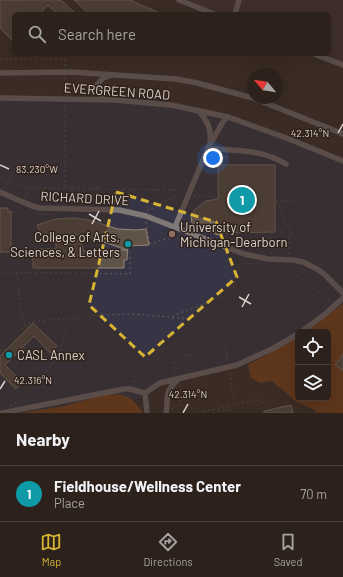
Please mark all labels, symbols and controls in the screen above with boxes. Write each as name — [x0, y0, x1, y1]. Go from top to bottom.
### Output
search box — [12, 12, 331, 56]
icon: search — [26, 23, 48, 45]
text: Search here — [58, 25, 136, 43]
north arrow — [247, 68, 283, 104]
street label: EVERGREEN ROAD — [63, 79, 171, 103]
text: 42.314°N — [291, 127, 329, 139]
your location — [203, 148, 223, 168]
text: 83.230°W — [16, 163, 58, 175]
pin: 1 — [229, 185, 255, 215]
street label: RICHARD DRIVE — [40, 188, 130, 208]
place label: University of Michigan-Dearborn — [180, 219, 287, 250]
place label: College of Arts, Sciences, & Letters — [10, 229, 120, 260]
marker: University of Michigan-Dearborn — [167, 229, 177, 239]
marker: College of Arts, Sciences, & Letters — [123, 239, 133, 249]
map controls — [295, 329, 331, 401]
button: locate — [295, 329, 331, 365]
place label: CASL Annex — [17, 347, 85, 363]
marker: CASL Annex — [4, 350, 14, 360]
button: layers — [295, 365, 331, 401]
text: 42.316°N — [14, 374, 52, 386]
text: 42.314°N — [169, 388, 207, 400]
text: Nearby — [16, 429, 70, 449]
text: Fieldhouse/Wellness Center — [54, 477, 241, 495]
text: 1 — [27, 486, 31, 502]
text: 70 m — [300, 486, 327, 502]
text: Place — [54, 495, 85, 511]
tab: Map — [40, 531, 62, 568]
tab: Directions — [143, 531, 193, 568]
tab: Saved — [274, 531, 303, 568]

